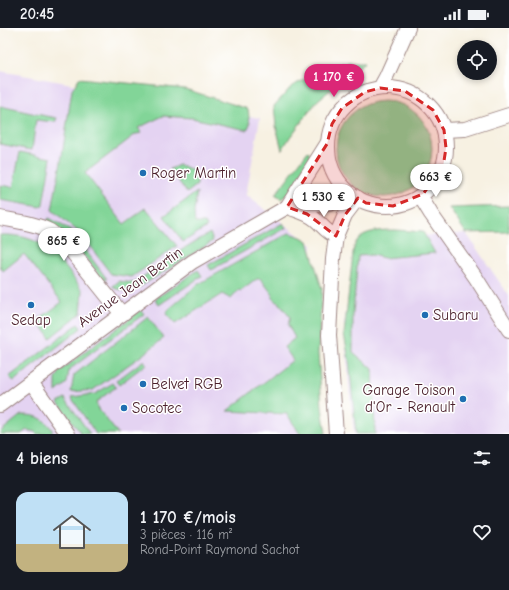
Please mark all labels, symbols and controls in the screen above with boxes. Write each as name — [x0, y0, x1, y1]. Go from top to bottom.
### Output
text: 20:45 — [20, 5, 54, 23]
map controls — [457, 40, 497, 80]
button: locate — [457, 40, 497, 80]
pin: 1 170 € — [297, 64, 371, 98]
text: 1 170 € — [313, 69, 355, 84]
place label: Roger Martin — [151, 164, 236, 182]
pin: 663 € — [408, 164, 464, 198]
marker: Roger Martin — [138, 168, 148, 178]
text: 663 € — [419, 169, 453, 184]
pin: 1 530 € — [287, 184, 361, 218]
text: 1 530 € — [302, 189, 346, 204]
pin: 865 € — [36, 228, 92, 262]
text: 865 € — [47, 233, 81, 248]
street label: Avenue Jean Bertin — [74, 243, 186, 331]
marker: Sedap — [26, 300, 36, 310]
place label: Subaru — [433, 306, 478, 324]
marker: Subaru — [420, 310, 430, 320]
place label: Sedap — [11, 311, 51, 329]
place label: Belvet RGB — [151, 375, 223, 393]
marker: Belvet RGB — [138, 379, 148, 389]
place label: Garage Toison d'Or - Renault — [362, 381, 456, 416]
marker: Garage Toison d'Or - Renault — [458, 394, 468, 404]
place label: Socotec — [132, 399, 182, 417]
marker: Socotec — [119, 403, 129, 413]
icon: filters — [471, 447, 493, 469]
text: 4 biens — [16, 449, 68, 468]
icon: home — [48, 508, 96, 556]
text: 1 170 €/mois — [140, 508, 236, 527]
icon: heart — [471, 521, 493, 543]
text: 3 pièces · 116 m² — [140, 527, 232, 542]
text: Rond-Point Raymond Sachot — [140, 542, 299, 557]

